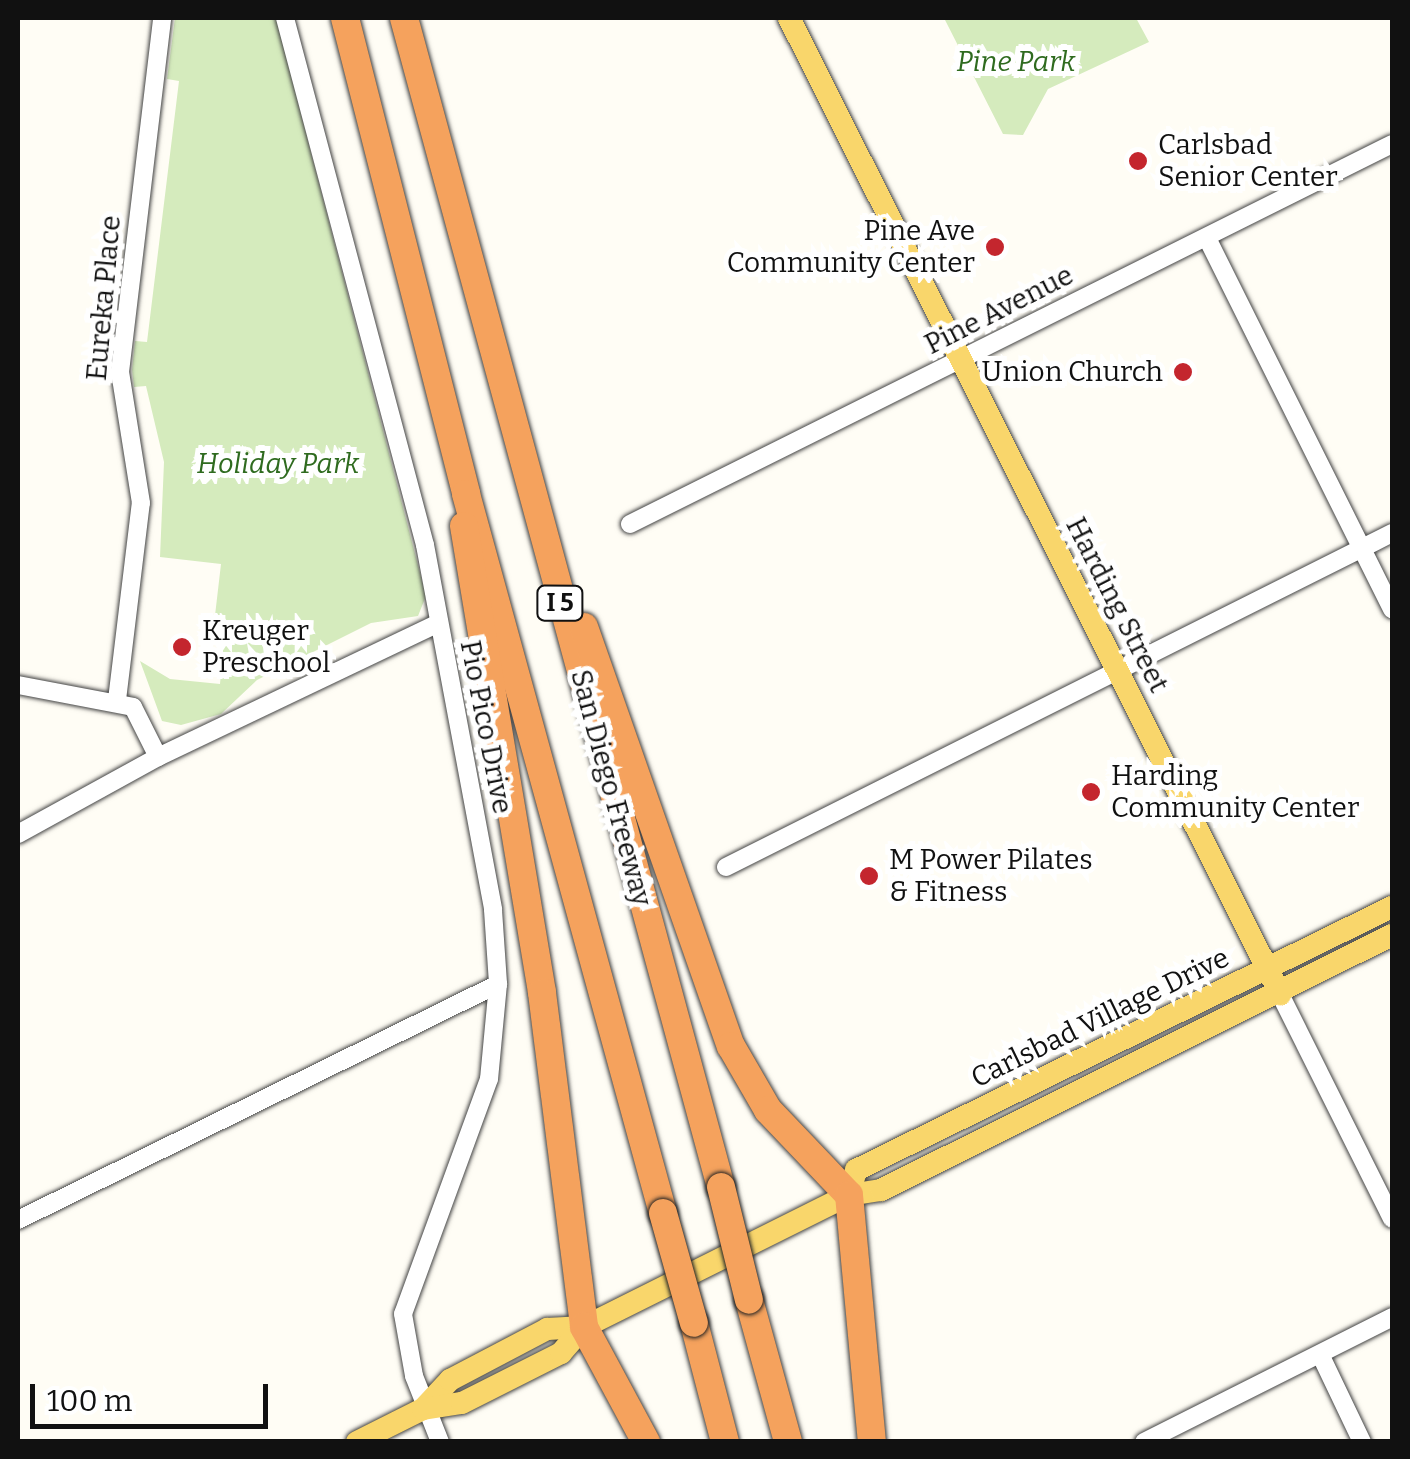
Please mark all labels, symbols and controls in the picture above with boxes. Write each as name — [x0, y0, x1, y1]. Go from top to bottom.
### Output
park label: Pine Park — [957, 45, 1075, 79]
place label: Carlsbad Senior Center — [1158, 128, 1338, 194]
marker: Carlsbad Senior Center — [1127, 150, 1149, 172]
street label: Eureka Place — [80, 214, 128, 382]
place label: Pine Ave Community Center — [727, 214, 975, 280]
marker: Pine Ave Community Center — [984, 236, 1006, 258]
street label: Pine Avenue — [919, 258, 1079, 362]
place label: Union Church — [982, 355, 1163, 389]
marker: Union Church — [1172, 361, 1194, 383]
park label: Holiday Park — [197, 447, 359, 481]
street label: Harding Street — [1058, 512, 1176, 698]
road number: I 5 — [535, 583, 585, 623]
place label: Kreuger Preschool — [202, 614, 330, 680]
marker: Kreuger Preschool — [171, 636, 193, 658]
street label: Pio Pico Drive — [453, 638, 519, 816]
street label: San Diego Freeway — [563, 666, 659, 910]
place label: Harding Community Center — [1111, 759, 1359, 825]
marker: Harding Community Center — [1080, 781, 1102, 803]
place label: M Power Pilates & Fitness — [889, 843, 1093, 909]
marker: M Power Pilates & Fitness — [858, 865, 880, 887]
street label: Carlsbad Village Drive — [966, 941, 1234, 1095]
scale bar — [35, 1364, 272, 1426]
text: 100 m — [47, 1383, 132, 1419]

